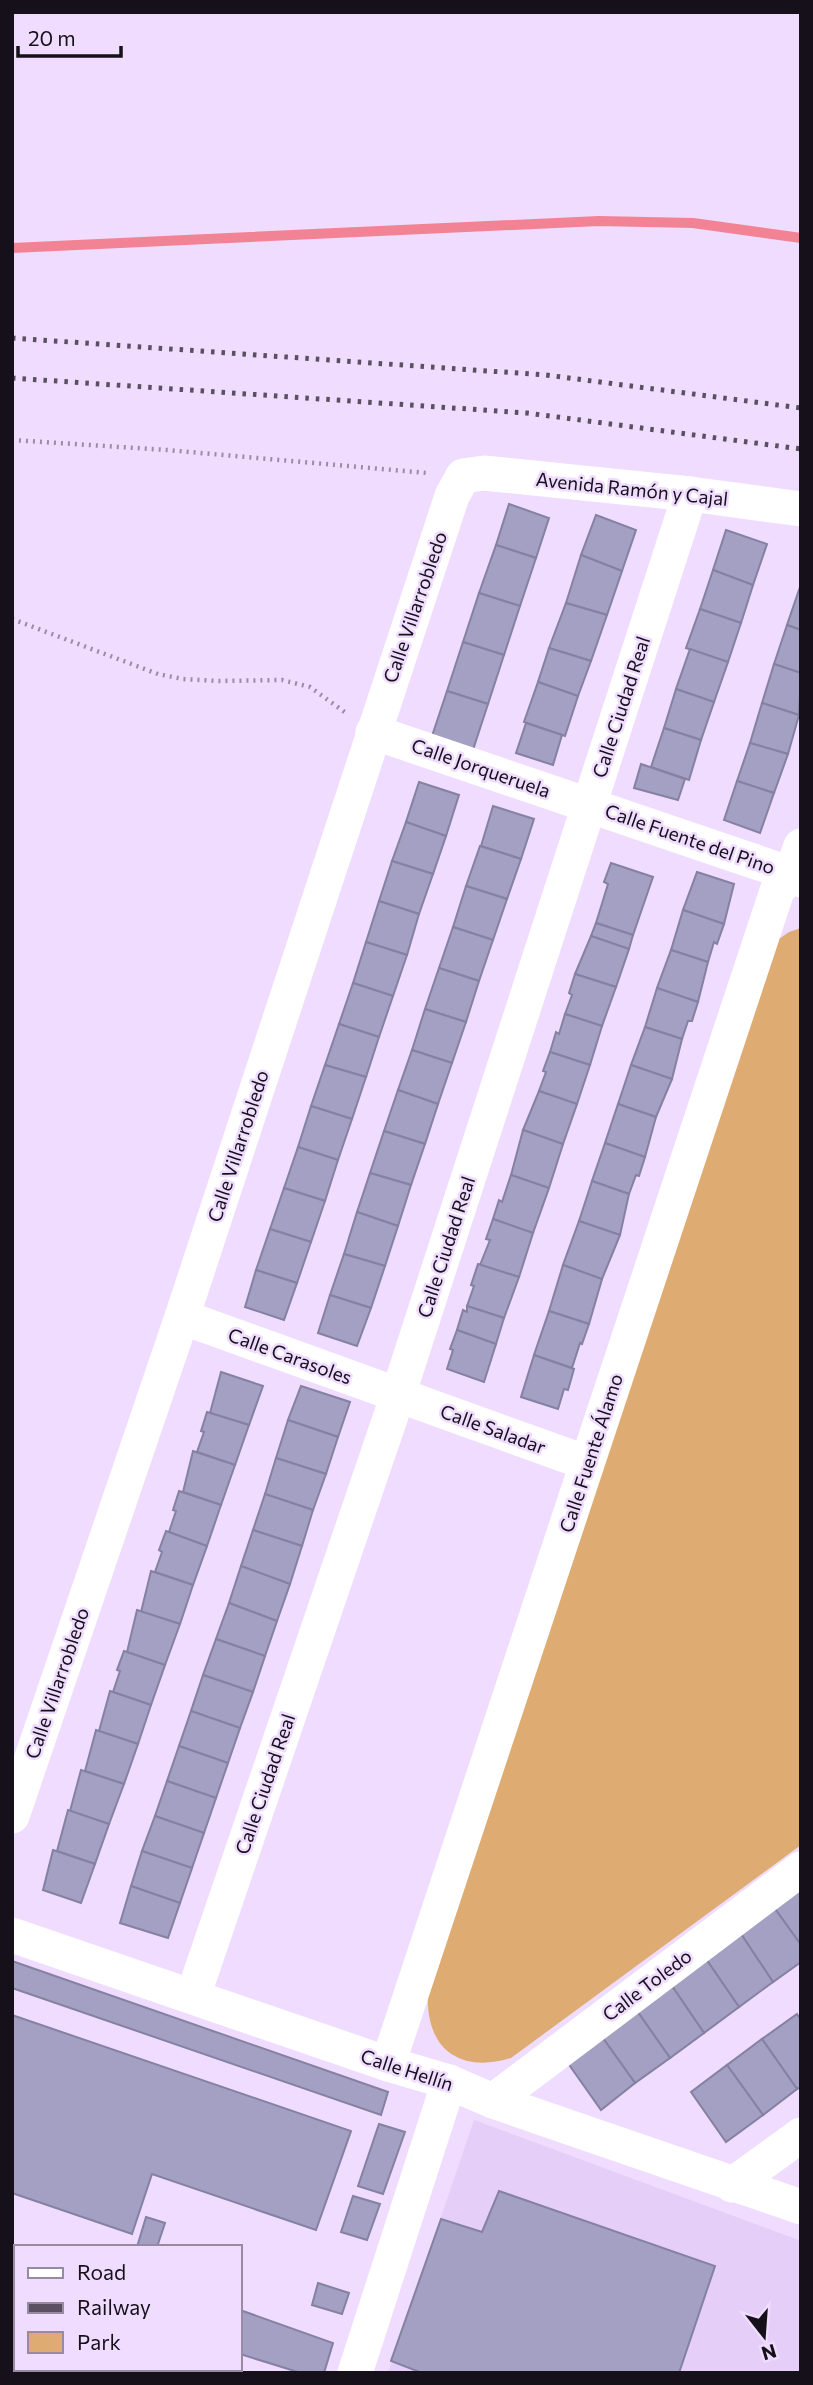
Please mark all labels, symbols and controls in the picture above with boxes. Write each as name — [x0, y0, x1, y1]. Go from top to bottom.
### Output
scale bar — [18, 14, 121, 58]
text: 20 m — [28, 25, 76, 50]
street label: Avenida Ramón y Cajal — [535, 467, 729, 510]
street label: Calle Villarrobledo — [378, 528, 451, 685]
street label: Calle Ciudad Real — [587, 633, 654, 780]
street label: Calle Jorqueruela — [409, 733, 554, 802]
street label: Calle Fuente del Pino — [602, 799, 778, 878]
street label: Calle Villarrobledo — [202, 1067, 273, 1225]
street label: Calle Ciudad Real — [412, 1173, 479, 1320]
street label: Calle Carasoles — [225, 1322, 355, 1389]
street label: Calle Fuente Álamo — [554, 1371, 627, 1535]
street label: Calle Saladar — [437, 1399, 549, 1458]
street label: Calle Villarrobledo — [20, 1604, 93, 1761]
street label: Calle Ciudad Real — [230, 1711, 299, 1857]
street label: Calle Toledo — [598, 1944, 696, 2026]
street label: Calle Hellín — [358, 2044, 456, 2095]
legend — [14, 2245, 242, 2371]
text: Road — [77, 2259, 126, 2284]
text: Railway — [77, 2294, 151, 2319]
north arrow — [729, 2301, 799, 2371]
text: Park — [77, 2329, 121, 2354]
text: N — [759, 2340, 779, 2366]

